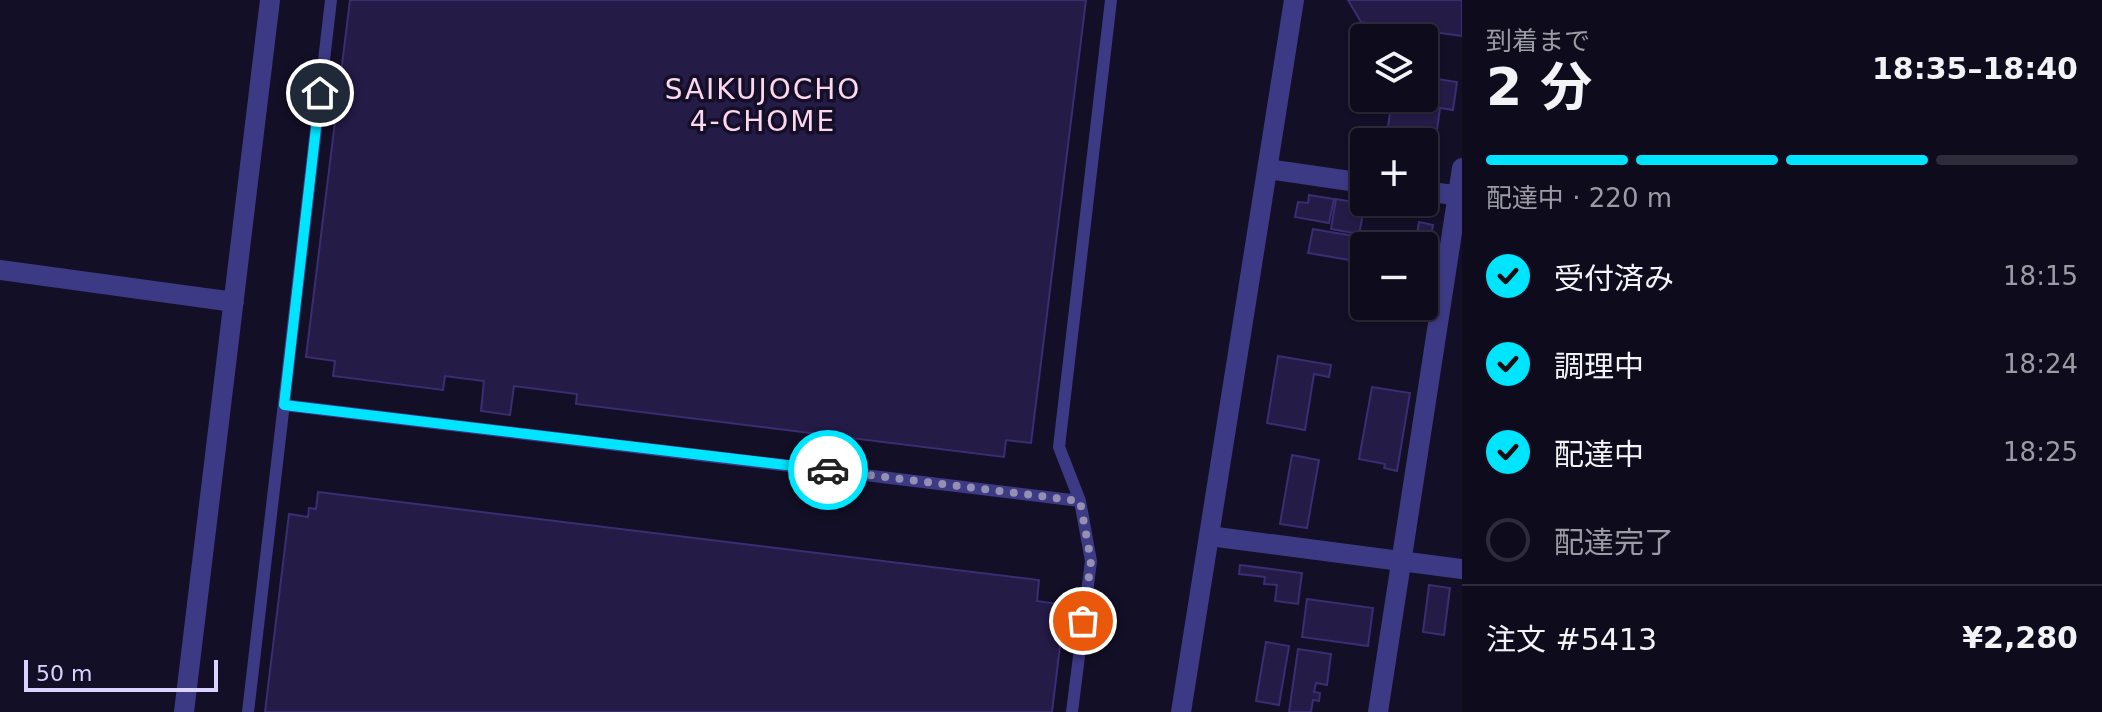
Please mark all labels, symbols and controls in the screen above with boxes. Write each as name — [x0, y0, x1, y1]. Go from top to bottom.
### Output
map controls — [1350, 24, 1438, 320]
button: layers — [1350, 24, 1438, 112]
text: 到着まで — [1486, 26, 1590, 56]
text: 18:35–18:40 — [1872, 51, 2078, 86]
text: 2 分 — [1486, 57, 1592, 117]
pin — [286, 59, 354, 127]
icon: home — [298, 71, 342, 115]
district label: SAIKUJOCHO 4-CHOME — [665, 73, 861, 138]
button: + — [1350, 128, 1438, 216]
text: 配達中 · 220 m — [1486, 183, 1672, 213]
button: − — [1350, 232, 1438, 320]
icon: check — [1486, 254, 1530, 298]
text: 受付済み — [1554, 261, 1674, 296]
text: 18:15 — [2003, 261, 2078, 291]
icon: check — [1486, 342, 1530, 386]
text: 調理中 — [1554, 349, 1644, 384]
text: 18:24 — [2003, 349, 2078, 379]
courier — [788, 430, 868, 510]
icon: check — [1486, 430, 1530, 474]
text: 配達中 — [1554, 437, 1644, 472]
text: 18:25 — [2003, 437, 2078, 467]
icon: car — [806, 448, 850, 492]
text: 配達完了 — [1554, 525, 1674, 560]
pin — [1049, 587, 1117, 655]
icon: bag — [1061, 599, 1105, 643]
text: ¥2,280 — [1962, 620, 2078, 655]
text: 注文 #5413 — [1486, 622, 1657, 657]
scale bar — [24, 656, 218, 692]
text: 50 m — [36, 661, 92, 686]

